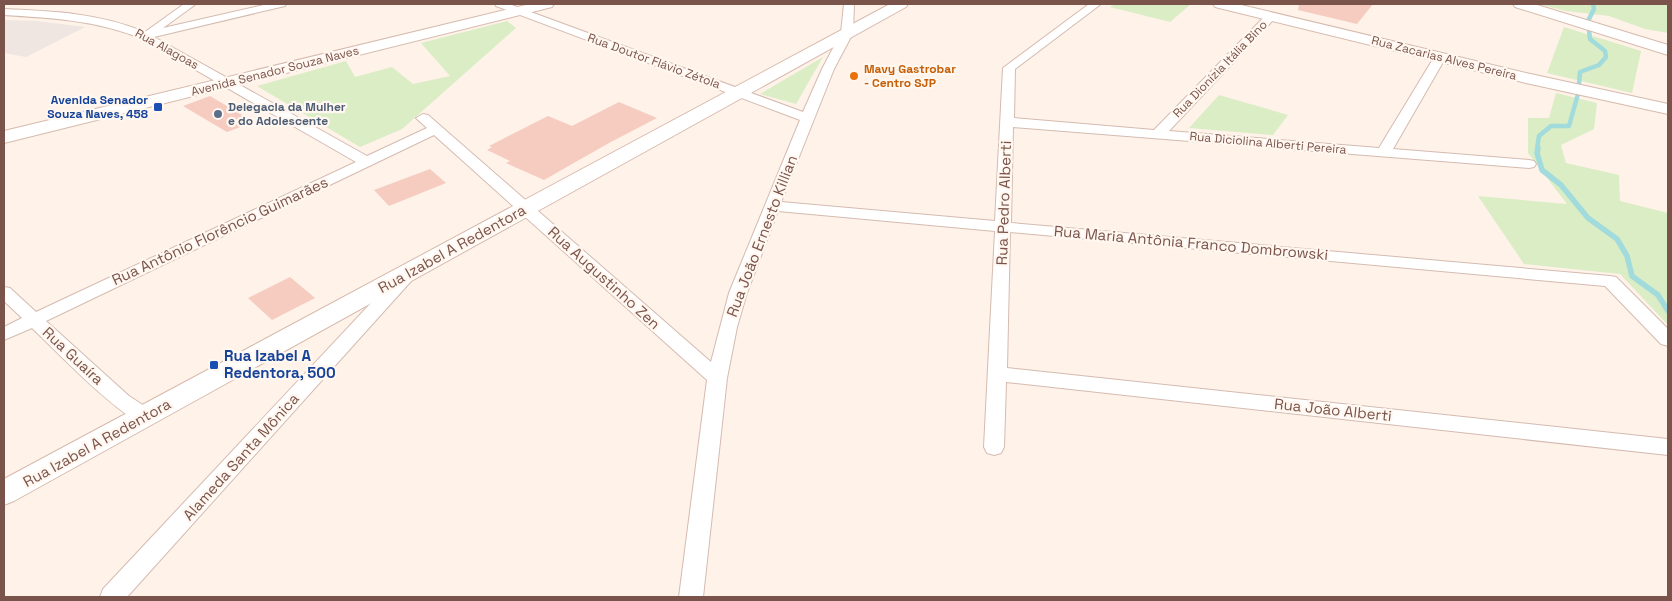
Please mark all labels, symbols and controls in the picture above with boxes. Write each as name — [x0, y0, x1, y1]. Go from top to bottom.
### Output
street label: Rua Dionízia Itália Bino — [1169, 17, 1271, 121]
street label: Rua Alagoas — [132, 25, 202, 73]
street label: Rua Doutor Flávio Zétola — [585, 30, 723, 92]
street label: Rua Zacarias Alves Pereira — [1370, 32, 1518, 84]
street label: Avenida Senador Souza Naves — [189, 42, 361, 100]
place label: Mavy Gastrobar - Centro SJP — [864, 61, 956, 91]
marker: Mavy Gastrobar - Centro SJP — [848, 70, 860, 82]
place label: Avenida Senador Souza Naves, 458 — [47, 92, 148, 122]
place label: Delegacia da Mulher e do Adolescente — [228, 99, 346, 129]
marker: Avenida Senador Souza Naves, 458 — [152, 101, 164, 113]
marker: Delegacia da Mulher e do Adolescente — [212, 108, 224, 120]
street label: Rua Diciolina Alberti Pereira — [1189, 128, 1347, 158]
street label: Rua Pedro Alberti — [992, 140, 1015, 266]
street label: Rua João Ernesto Killian — [722, 152, 801, 319]
street label: Rua Antônio Florêncio Guimarães — [109, 172, 331, 289]
street label: Rua Izabel A Redentora — [375, 200, 529, 297]
street label: Rua Maria Antônia Franco Dombrowski — [1053, 221, 1329, 264]
street label: Rua Augustinho Zen — [544, 222, 664, 333]
street label: Rua Guaíra — [39, 323, 108, 389]
place label: Rua Izabel A Redentora, 500 — [224, 346, 336, 382]
marker: Rua Izabel A Redentora, 500 — [208, 359, 220, 371]
street label: Alameda Santa Mônica — [179, 389, 303, 524]
street label: Rua Izabel A Redentora — [20, 394, 174, 491]
street label: Rua João Alberti — [1273, 394, 1393, 425]

